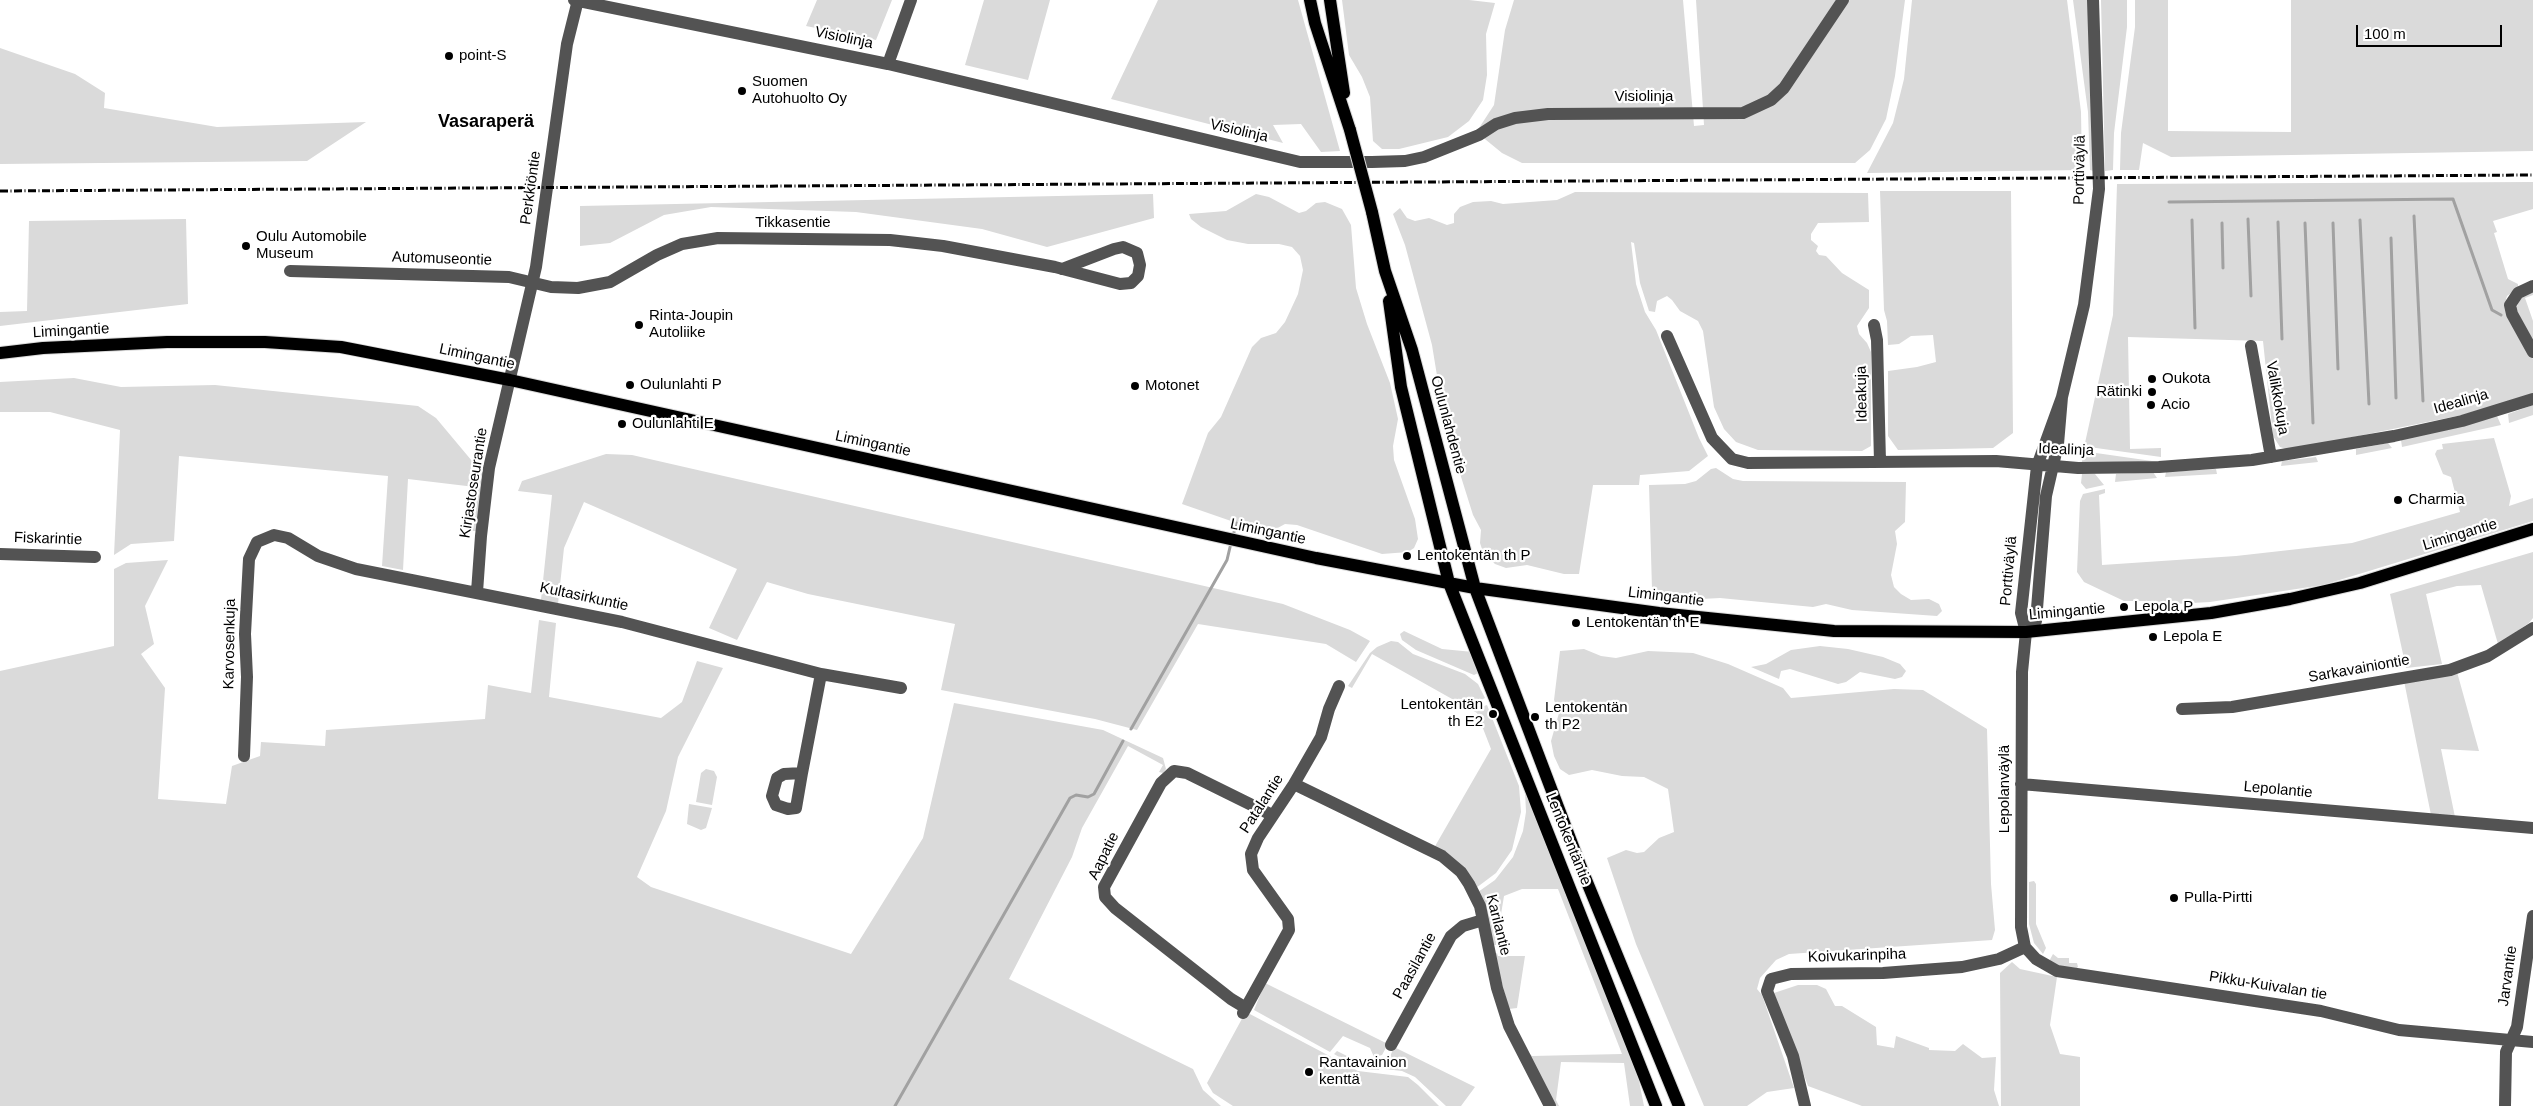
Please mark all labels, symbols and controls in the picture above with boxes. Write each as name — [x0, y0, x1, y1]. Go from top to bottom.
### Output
scale bar — [2358, 15, 2504, 47]
street label: Visiolinja — [813, 23, 875, 53]
text: 100 m — [2364, 25, 2406, 42]
place label: point-S — [459, 47, 507, 65]
marker: point-S — [443, 50, 455, 62]
place label: Suomen Autohuolto Oy — [752, 73, 847, 108]
marker: Suomen Autohuolto Oy — [736, 85, 748, 97]
street label: Visiolinja — [1615, 88, 1673, 106]
district label: Vasaraperä — [438, 111, 534, 133]
street label: Visiolinja — [1208, 116, 1270, 146]
street label: Porttiväylä — [2070, 135, 2090, 205]
street label: Perkkiöntie — [517, 150, 545, 226]
street label: Tikkasentie — [755, 214, 831, 232]
place label: Oulu Automobile Museum — [256, 228, 367, 263]
marker: Oulu Automobile Museum — [240, 240, 252, 252]
street label: Automuseontie — [392, 248, 492, 270]
place label: Rinta-Joupin Autoliike — [649, 307, 733, 342]
marker: Rinta-Joupin Autoliike — [633, 319, 645, 331]
street label: Limingantie — [32, 320, 110, 342]
street label: Limingantie — [438, 340, 516, 374]
street label: Valikkokuja — [2262, 360, 2292, 436]
street label: Ideakuja — [1853, 365, 1871, 423]
place label: Oukota — [2162, 370, 2210, 388]
marker: Oukota — [2146, 373, 2158, 385]
street label: Oulunlahdentie — [1426, 374, 1470, 476]
place label: Oulunlahti P — [640, 376, 722, 394]
place label: Motonet — [1145, 377, 1199, 395]
marker: Oulunlahti P — [624, 379, 636, 391]
marker: Motonet — [1129, 380, 1141, 392]
place label: Rätinki — [2096, 383, 2142, 401]
marker: Rätinki — [2146, 386, 2158, 398]
street label: Idealinja — [2432, 386, 2490, 418]
place label: Acio — [2161, 396, 2190, 414]
marker: Acio — [2145, 399, 2157, 411]
place label: Oulunlahti E — [632, 415, 714, 433]
marker: Oulunlahti E — [616, 418, 628, 430]
street label: Kirjastoseurantie — [456, 426, 492, 540]
street label: Limingantie — [834, 427, 912, 461]
street label: Idealinja — [2038, 440, 2094, 460]
place label: Charmia — [2408, 491, 2465, 509]
marker: Charmia — [2392, 494, 2404, 506]
street label: Limingantie — [1229, 515, 1307, 549]
street label: Limingantie — [2421, 515, 2499, 555]
street label: Fiskarintie — [14, 529, 82, 549]
street label: Porttiväylä — [1997, 535, 2021, 607]
place label: Lentokentän th P — [1417, 547, 1530, 565]
marker: Lentokentän th P — [1401, 550, 1413, 562]
street label: Kultasirkuntie — [538, 579, 630, 615]
street label: Limingantie — [1627, 583, 1705, 611]
street label: Karvosenkuja — [220, 598, 240, 690]
place label: Lepola P — [2134, 598, 2193, 616]
street label: Limingantie — [2028, 600, 2106, 624]
marker: Lepola P — [2118, 601, 2130, 613]
place label: Lentokentän th E — [1586, 614, 1699, 632]
marker: Lentokentän th E — [1570, 617, 1582, 629]
place label: Lepola E — [2163, 628, 2222, 646]
marker: Lepola E — [2147, 631, 2159, 643]
street label: Sarkavainiontie — [2307, 651, 2411, 687]
place label: Lentokentän th E2 — [1400, 696, 1483, 731]
place label: Lentokentän th P2 — [1545, 699, 1628, 734]
marker: Lentokentän th E2 — [1487, 708, 1499, 720]
marker: Lentokentän th P2 — [1529, 711, 1541, 723]
street label: Lepolanväylä — [1996, 745, 2014, 833]
street label: Patalantie — [1236, 771, 1288, 837]
street label: Lepolantie — [2243, 778, 2313, 802]
street label: Lentokentäntie — [1541, 790, 1595, 888]
street label: Aapatie — [1085, 829, 1123, 883]
place label: Pulla-Pirtti — [2184, 889, 2252, 907]
street label: Karilantie — [1482, 892, 1514, 958]
marker: Pulla-Pirtti — [2168, 892, 2180, 904]
street label: Paasilantie — [1389, 930, 1441, 1002]
street label: Koivukarinpiha — [1808, 945, 1906, 967]
street label: Jarvantie — [2495, 945, 2521, 1007]
street label: Pikku-Kuivalan tie — [2208, 968, 2328, 1004]
place label: Rantavainion kenttä — [1319, 1054, 1407, 1089]
marker: Rantavainion kenttä — [1303, 1066, 1315, 1078]

